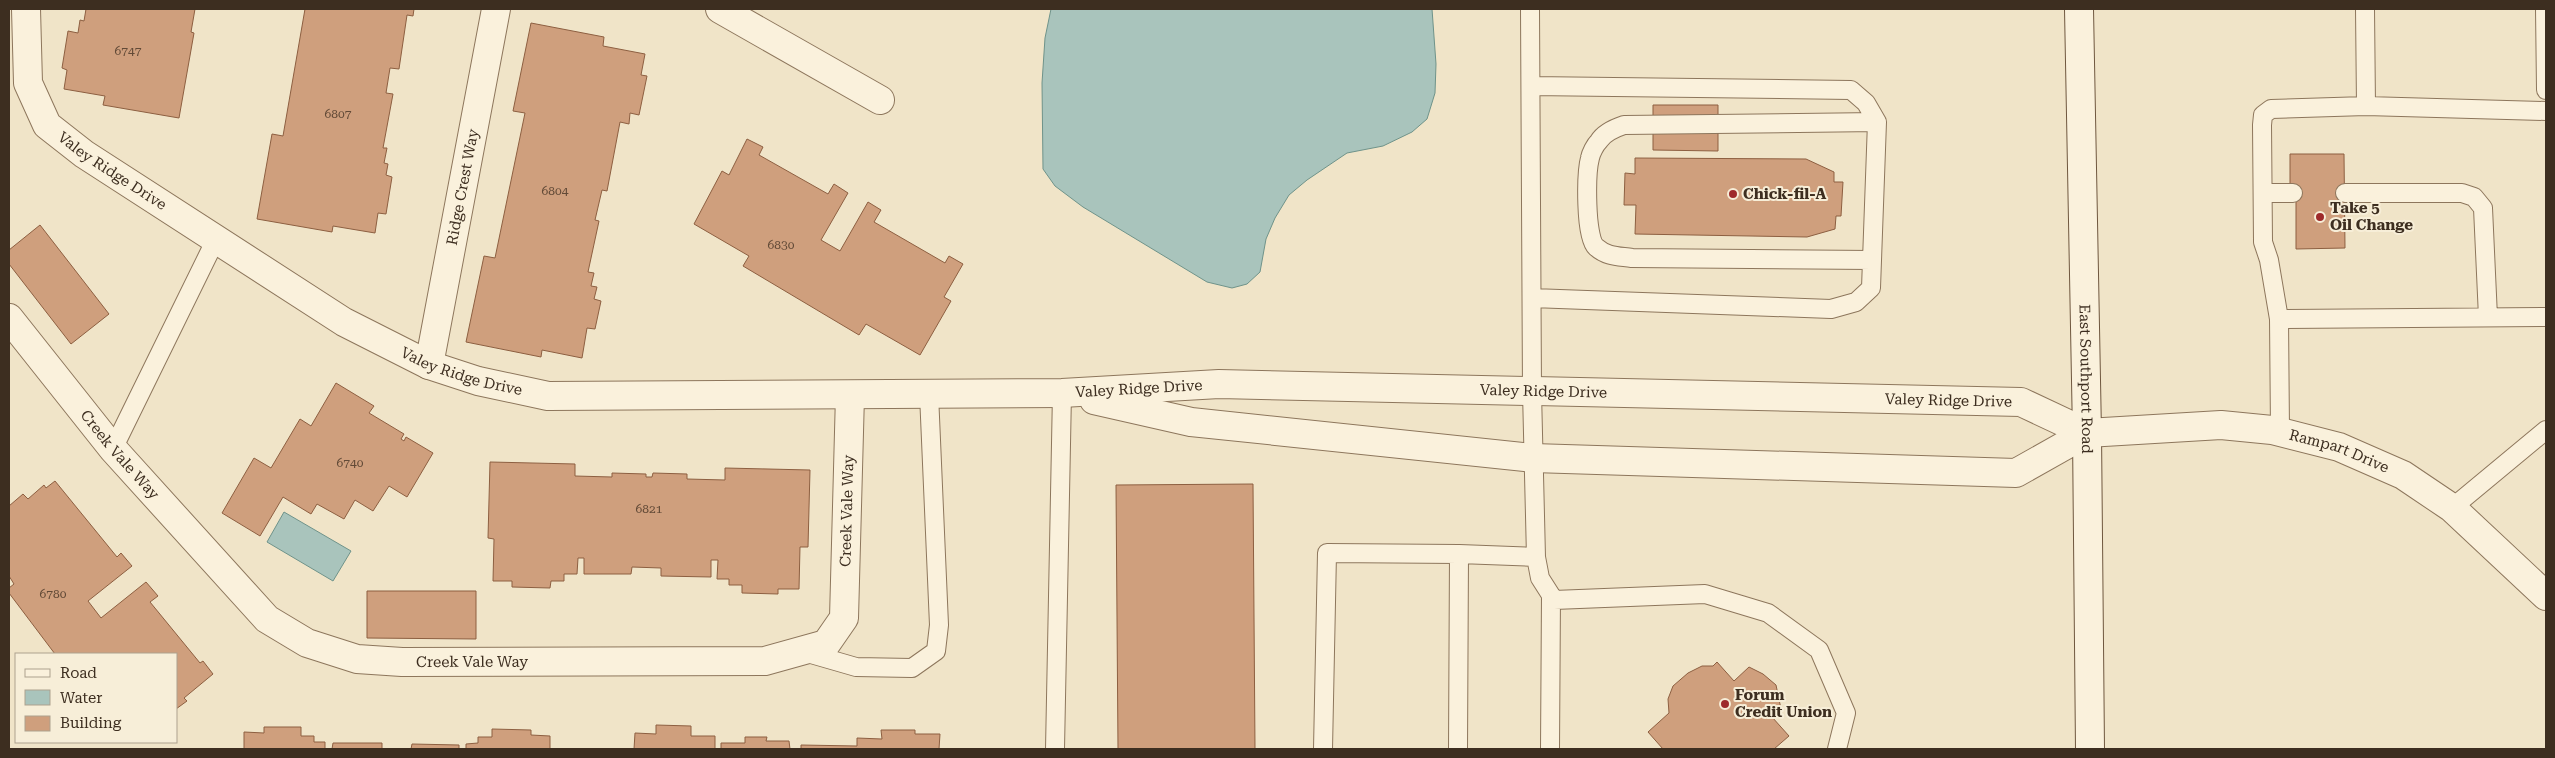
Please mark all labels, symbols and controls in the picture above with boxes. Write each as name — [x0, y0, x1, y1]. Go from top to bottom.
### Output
house number: 6747 — [115, 44, 142, 58]
house number: 6807 — [325, 107, 352, 121]
street label: Ridge Crest Way — [443, 127, 482, 247]
street label: Valey Ridge Drive — [54, 128, 170, 214]
house number: 6804 — [542, 184, 569, 198]
place label: Chick-fil-A — [1743, 185, 1826, 203]
marker: Chick-fil-A — [1727, 188, 1739, 200]
place label: Take 5 Oil Change — [2330, 199, 2413, 234]
marker: Take 5 Oil Change — [2314, 211, 2326, 223]
house number: 6830 — [768, 238, 795, 252]
street label: East Southport Road — [2076, 304, 2096, 454]
street label: Valey Ridge Drive — [398, 343, 524, 399]
street label: Valey Ridge Drive — [1075, 376, 1203, 401]
street label: Valey Ridge Drive — [1480, 381, 1607, 402]
street label: Valey Ridge Drive — [1885, 390, 2012, 411]
street label: Creek Vale Way — [77, 406, 163, 503]
street label: Rampart Drive — [2287, 426, 2392, 477]
street label: Creek Vale Way — [836, 454, 857, 567]
house number: 6740 — [337, 456, 364, 470]
house number: 6821 — [636, 502, 663, 516]
house number: 6780 — [40, 587, 67, 601]
legend — [15, 653, 178, 743]
street label: Creek Vale Way — [416, 653, 528, 671]
text: Road — [60, 664, 97, 682]
place label: Forum Credit Union — [1735, 686, 1832, 721]
text: Water — [60, 689, 102, 707]
marker: Forum Credit Union — [1719, 698, 1731, 710]
text: Building — [60, 714, 122, 732]

